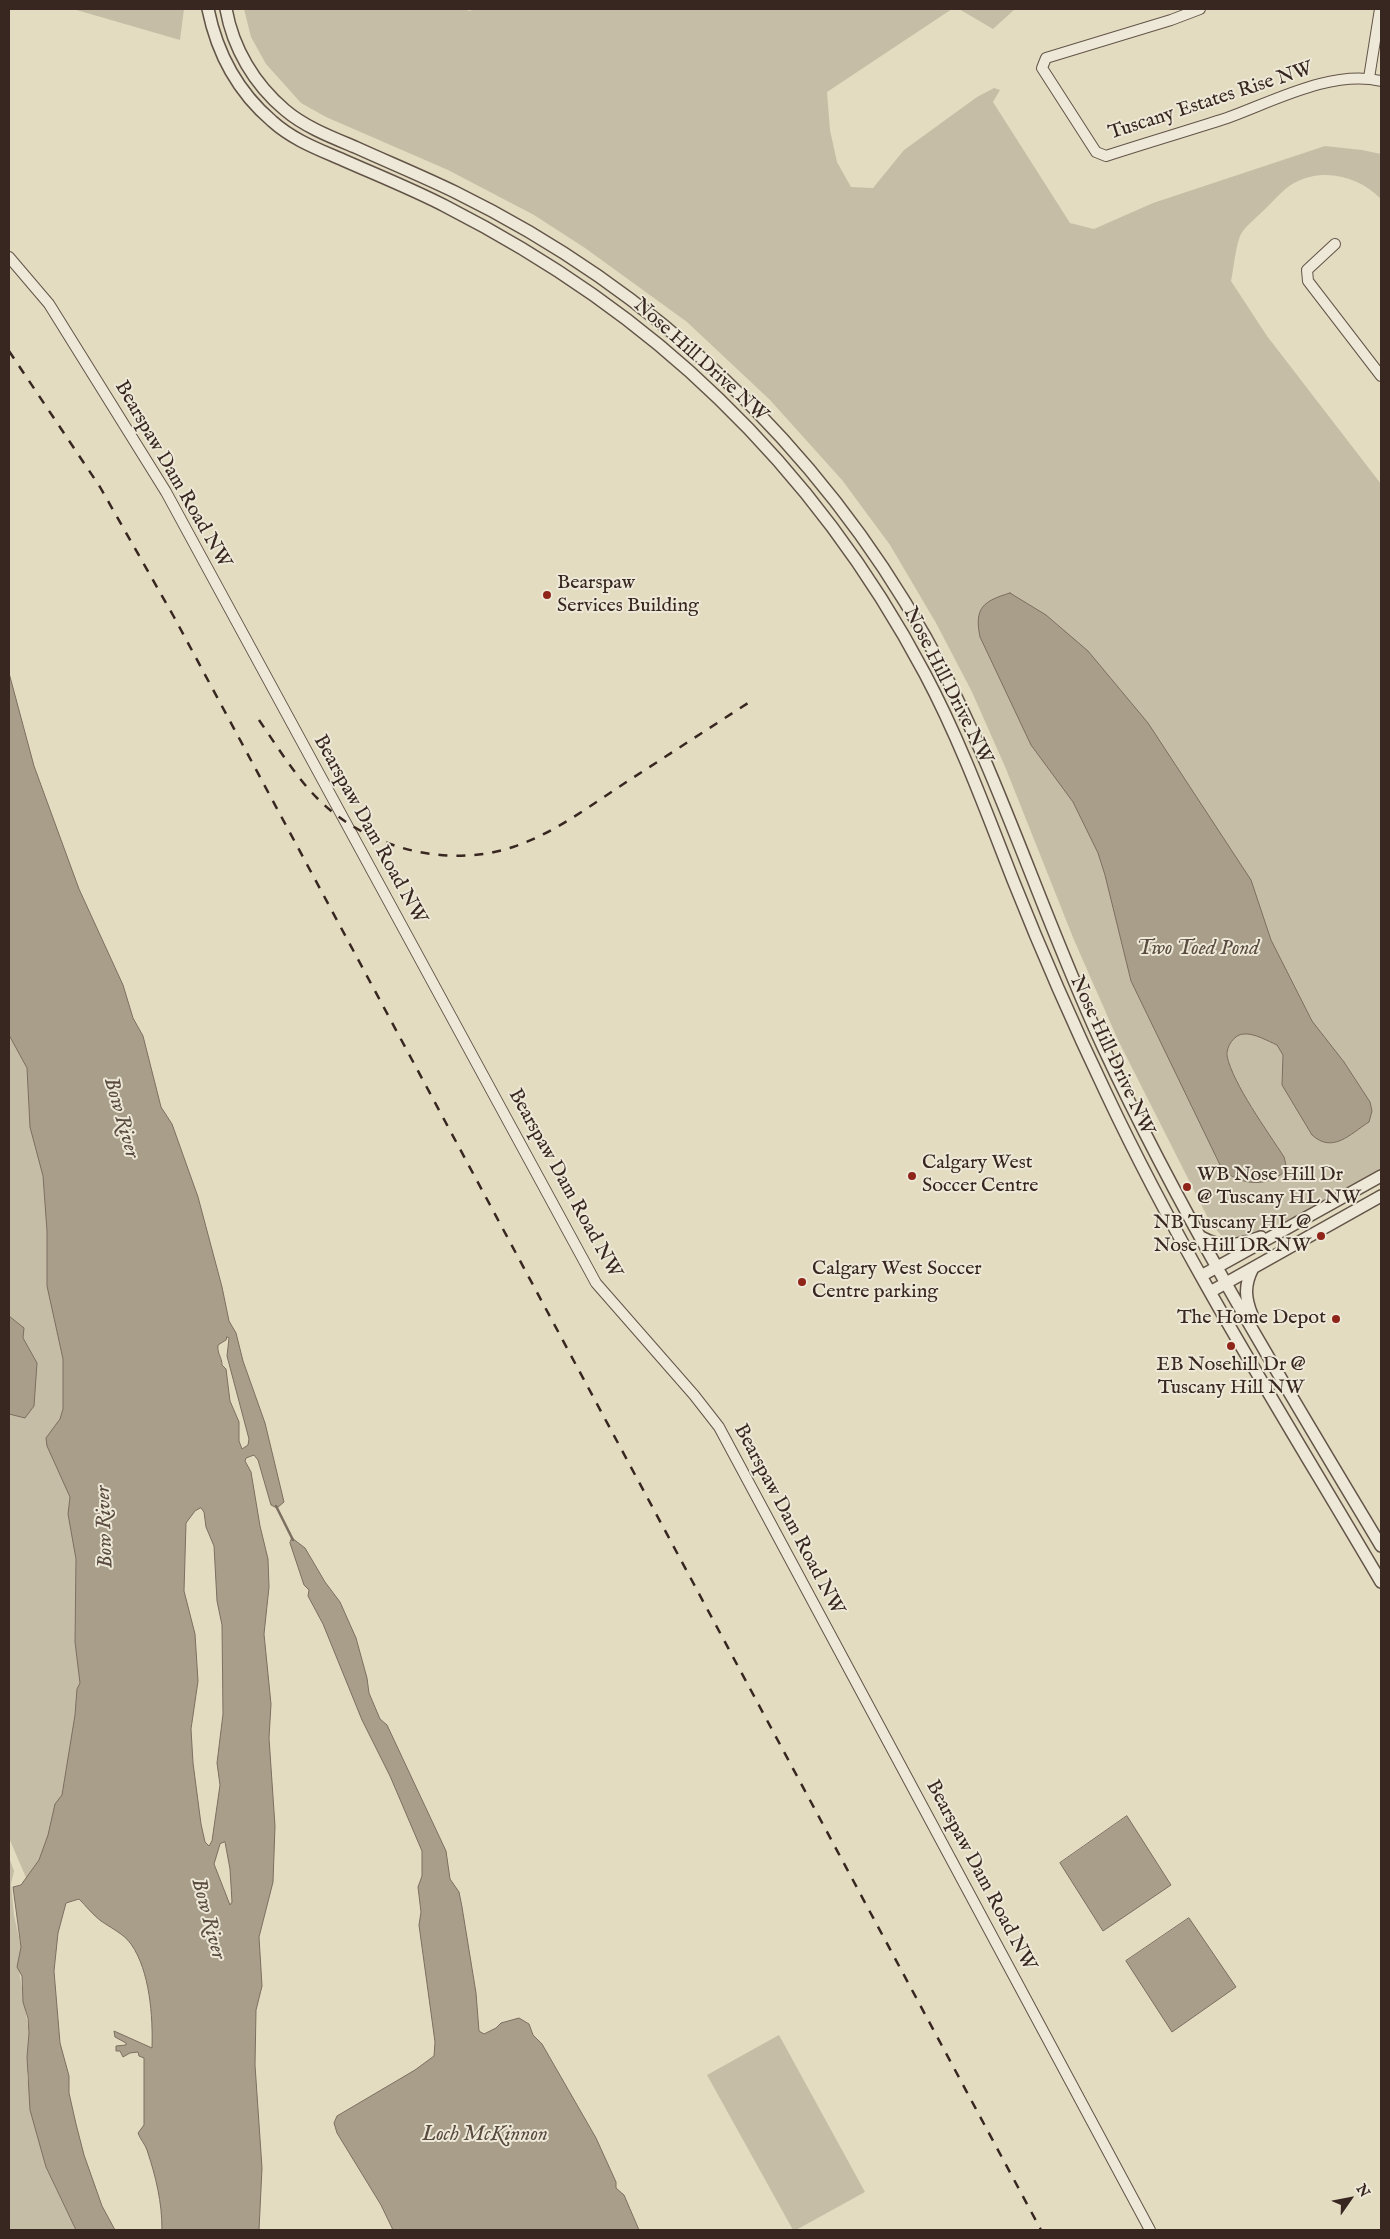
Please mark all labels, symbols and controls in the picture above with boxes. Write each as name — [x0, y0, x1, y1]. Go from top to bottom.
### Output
street label: Tuscany Estates Rise NW — [1106, 58, 1316, 146]
street label: Nose Hill Drive NW — [628, 294, 772, 428]
street label: Bearspaw Dam Road NW — [108, 377, 236, 573]
place label: Bearspaw Services Building — [557, 572, 699, 619]
marker: Bearspaw Services Building — [541, 589, 553, 601]
street label: Nose Hill Drive NW — [897, 603, 997, 769]
street label: Bearspaw Dam Road NW — [307, 731, 431, 929]
water label: Two Toed Pond — [1137, 937, 1259, 963]
street label: Nose Hill Drive NW — [1064, 972, 1158, 1140]
water label: Bow River — [96, 1075, 144, 1161]
street label: Bearspaw Dam Road NW — [502, 1085, 626, 1283]
place label: Calgary West Soccer Centre — [922, 1152, 1039, 1199]
place label: WB Nose Hill Dr @ Tuscany HL NW — [1197, 1164, 1361, 1211]
marker: Calgary West Soccer Centre — [906, 1170, 918, 1182]
marker: WB Nose Hill Dr @ Tuscany HL NW — [1181, 1181, 1193, 1193]
place label: NB Tuscany HL @ Nose Hill DR NW — [1153, 1212, 1311, 1259]
marker: NB Tuscany HL @ Nose Hill DR NW — [1315, 1230, 1327, 1242]
place label: Calgary West Soccer Centre parking — [812, 1258, 982, 1305]
marker: Calgary West Soccer Centre parking — [796, 1276, 808, 1288]
place label: The Home Depot — [1177, 1307, 1326, 1331]
marker: The Home Depot — [1330, 1313, 1342, 1325]
marker: EB Nosehill Dr @ Tuscany Hill NW — [1225, 1340, 1237, 1352]
place label: EB Nosehill Dr @ Tuscany Hill NW — [1156, 1354, 1306, 1401]
street label: Bearspaw Dam Road NW — [728, 1421, 848, 1619]
water label: Bow River — [92, 1485, 120, 1569]
street label: Bearspaw Dam Road NW — [920, 1777, 1040, 1975]
water label: Bow River — [184, 1876, 230, 1962]
water label: Loch McKinnon — [422, 2123, 548, 2149]
north arrow — [1325, 2174, 1375, 2224]
text: N — [1352, 2181, 1373, 2201]

